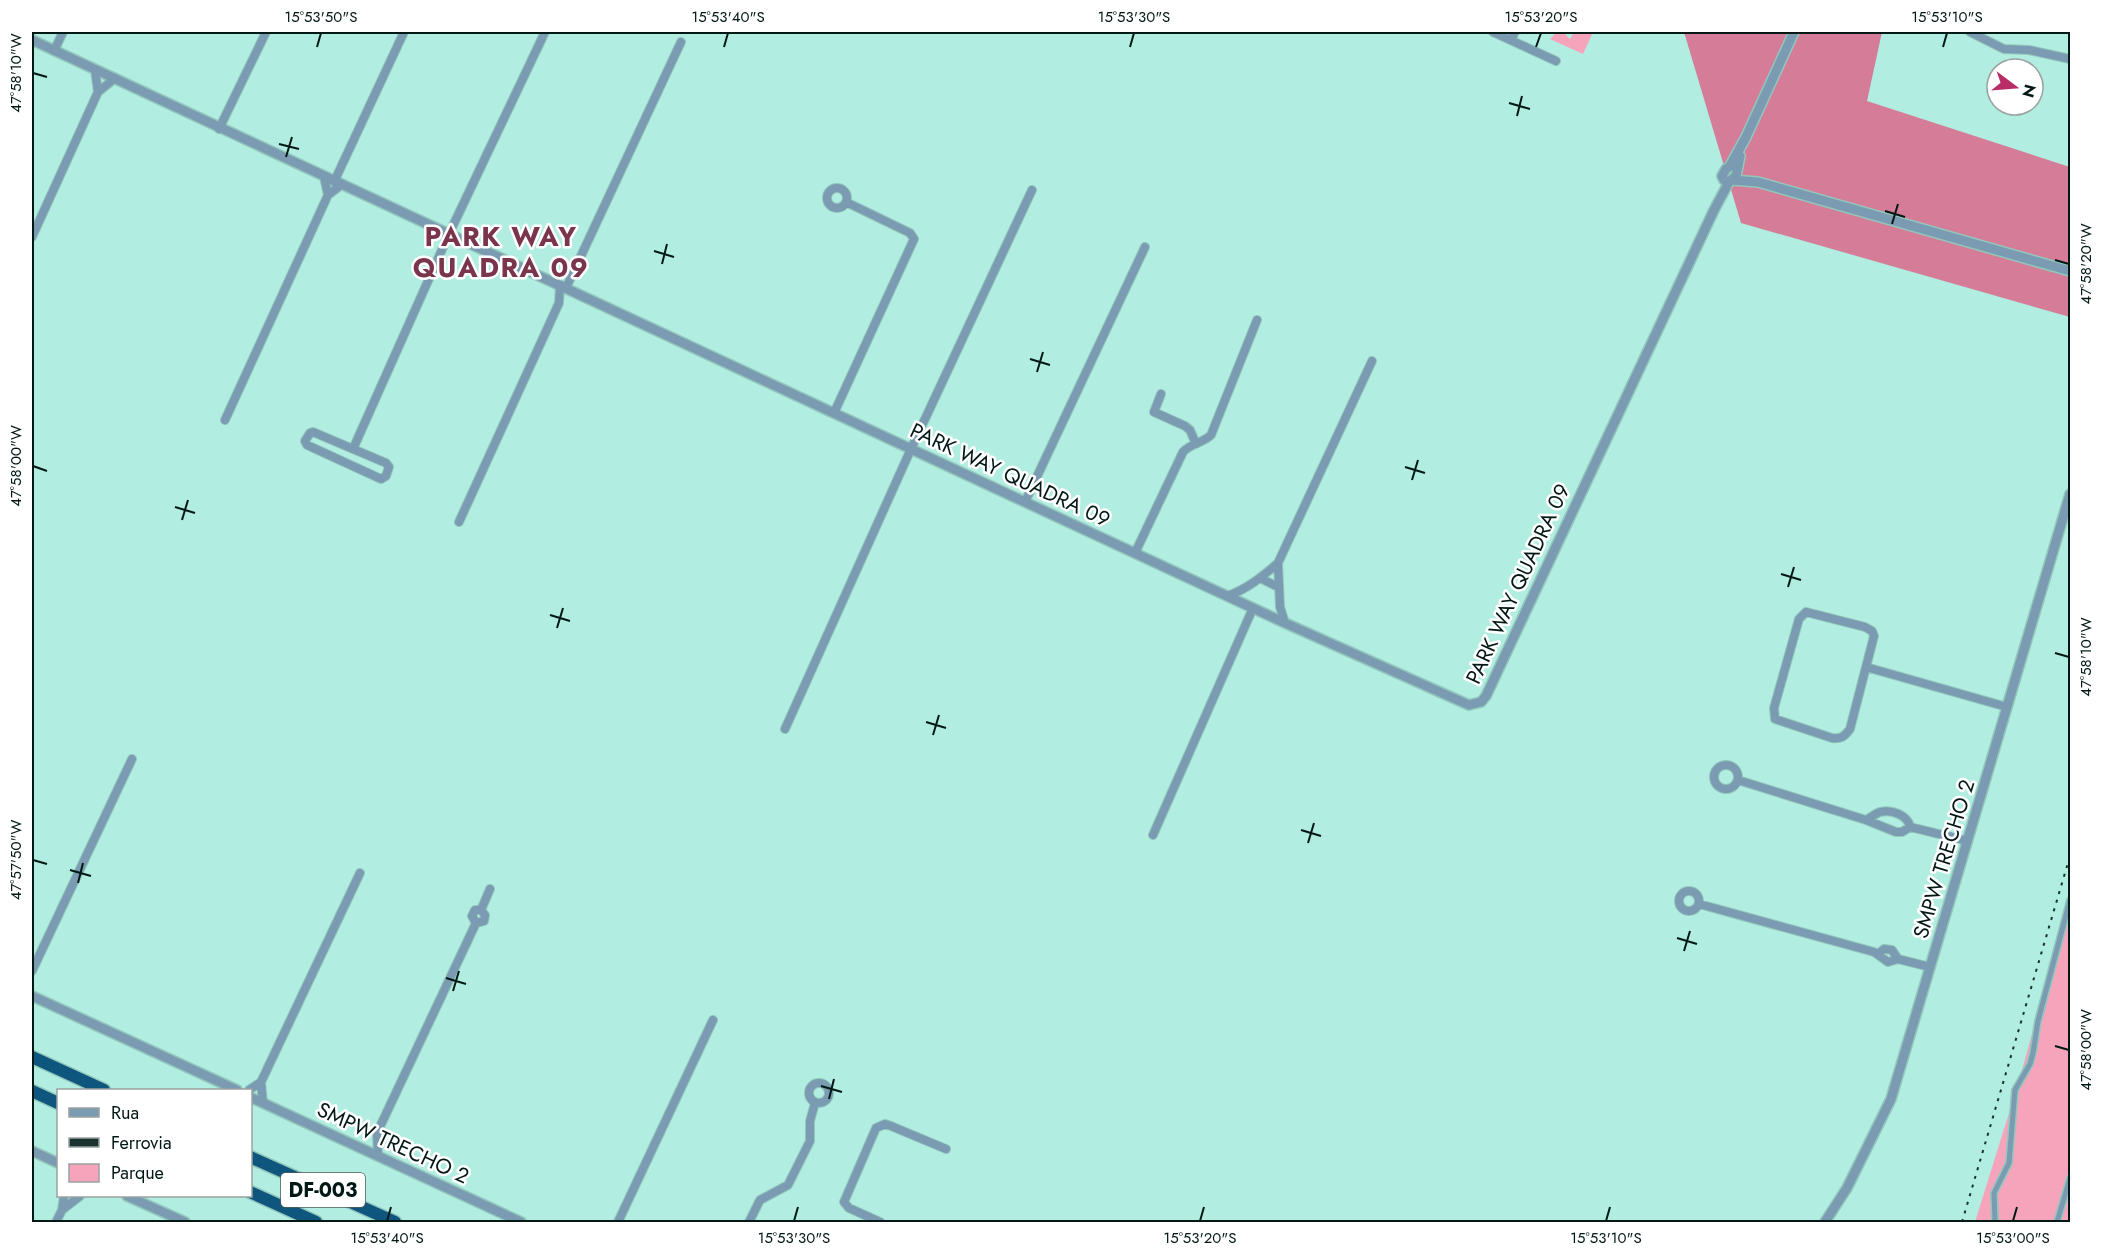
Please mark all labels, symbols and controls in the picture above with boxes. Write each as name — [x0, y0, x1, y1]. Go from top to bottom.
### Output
text: 15°53'50"S — [285, 6, 357, 28]
text: 15°53'40"S — [691, 6, 765, 28]
text: 15°53'30"S — [1098, 6, 1170, 28]
text: 15°53'20"S — [1504, 6, 1578, 28]
text: 15°53'10"S — [1911, 6, 1983, 28]
text: 47°58'10"W — [5, 33, 27, 113]
north arrow — [1985, 57, 2045, 117]
text: N — [2016, 82, 2042, 100]
district label: PARK WAY QUADRA 09 — [413, 217, 589, 287]
text: 47°58'20"W — [2075, 223, 2097, 305]
street label: PARK WAY QUADRA 09 — [905, 415, 1115, 535]
text: 47°58'00"W — [5, 425, 27, 507]
street label: PARK WAY QUADRA 09 — [1458, 479, 1578, 689]
text: 47°58'10"W — [2075, 617, 2097, 697]
street label: SMPW TRECHO 2 — [1906, 776, 1982, 942]
text: 47°57'50"W — [5, 820, 27, 900]
text: 47°58'00"W — [2075, 1009, 2097, 1091]
legend — [57, 1089, 252, 1197]
street label: SMPW TRECHO 2 — [312, 1095, 474, 1191]
text: Rua — [111, 1100, 139, 1126]
text: Ferrovia — [111, 1130, 172, 1156]
text: Parque — [111, 1160, 164, 1186]
road number: DF-003 — [281, 1173, 365, 1207]
text: 15°53'40"S — [350, 1227, 424, 1249]
text: 15°53'30"S — [758, 1227, 830, 1249]
text: 15°53'20"S — [1163, 1227, 1237, 1249]
text: 15°53'10"S — [1570, 1227, 1642, 1249]
text: 15°53'00"S — [1976, 1227, 2050, 1249]

